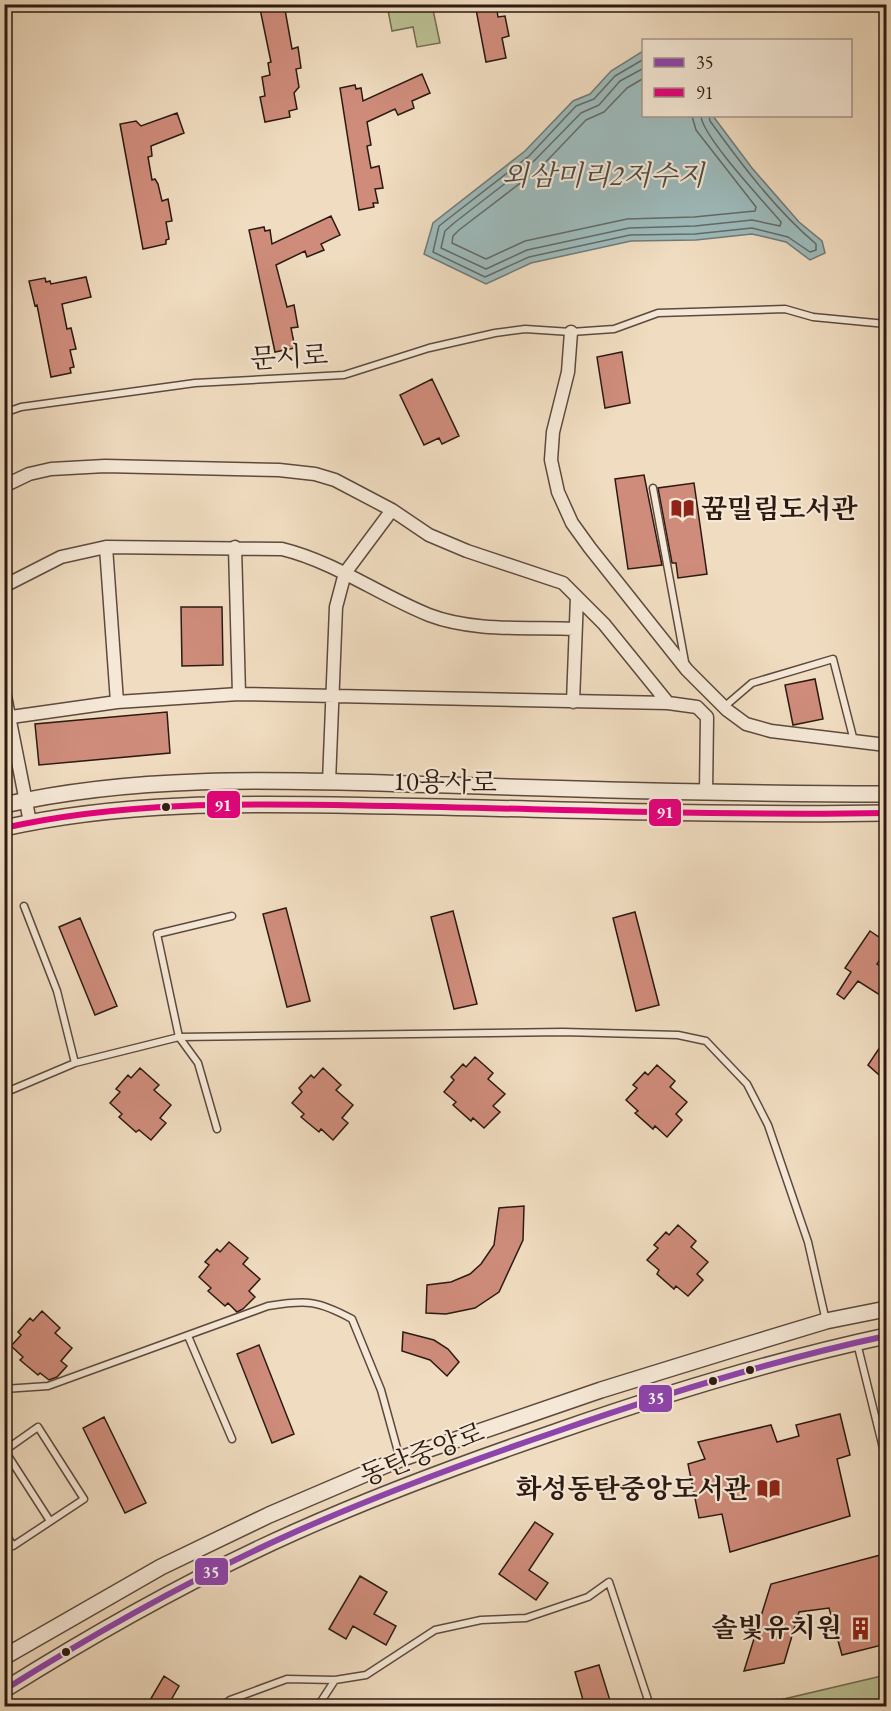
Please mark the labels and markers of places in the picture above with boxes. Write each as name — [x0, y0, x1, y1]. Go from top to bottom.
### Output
place label: 꿈밀림도서관 — [701, 491, 858, 526]
library icon: 꿈밀림도서관 — [670, 496, 696, 522]
unlabelled marker — [160, 801, 172, 813]
unlabelled marker — [744, 1364, 756, 1376]
unlabelled marker — [707, 1375, 719, 1387]
place label: 화성동탄중앙도서관 — [515, 1471, 751, 1506]
library icon: 화성동탄중앙도서관 — [755, 1476, 781, 1502]
place label: 솔빛유치원 — [712, 1610, 842, 1645]
building icon: 솔빛유치원 — [847, 1615, 873, 1641]
unlabelled marker — [60, 1646, 72, 1658]

